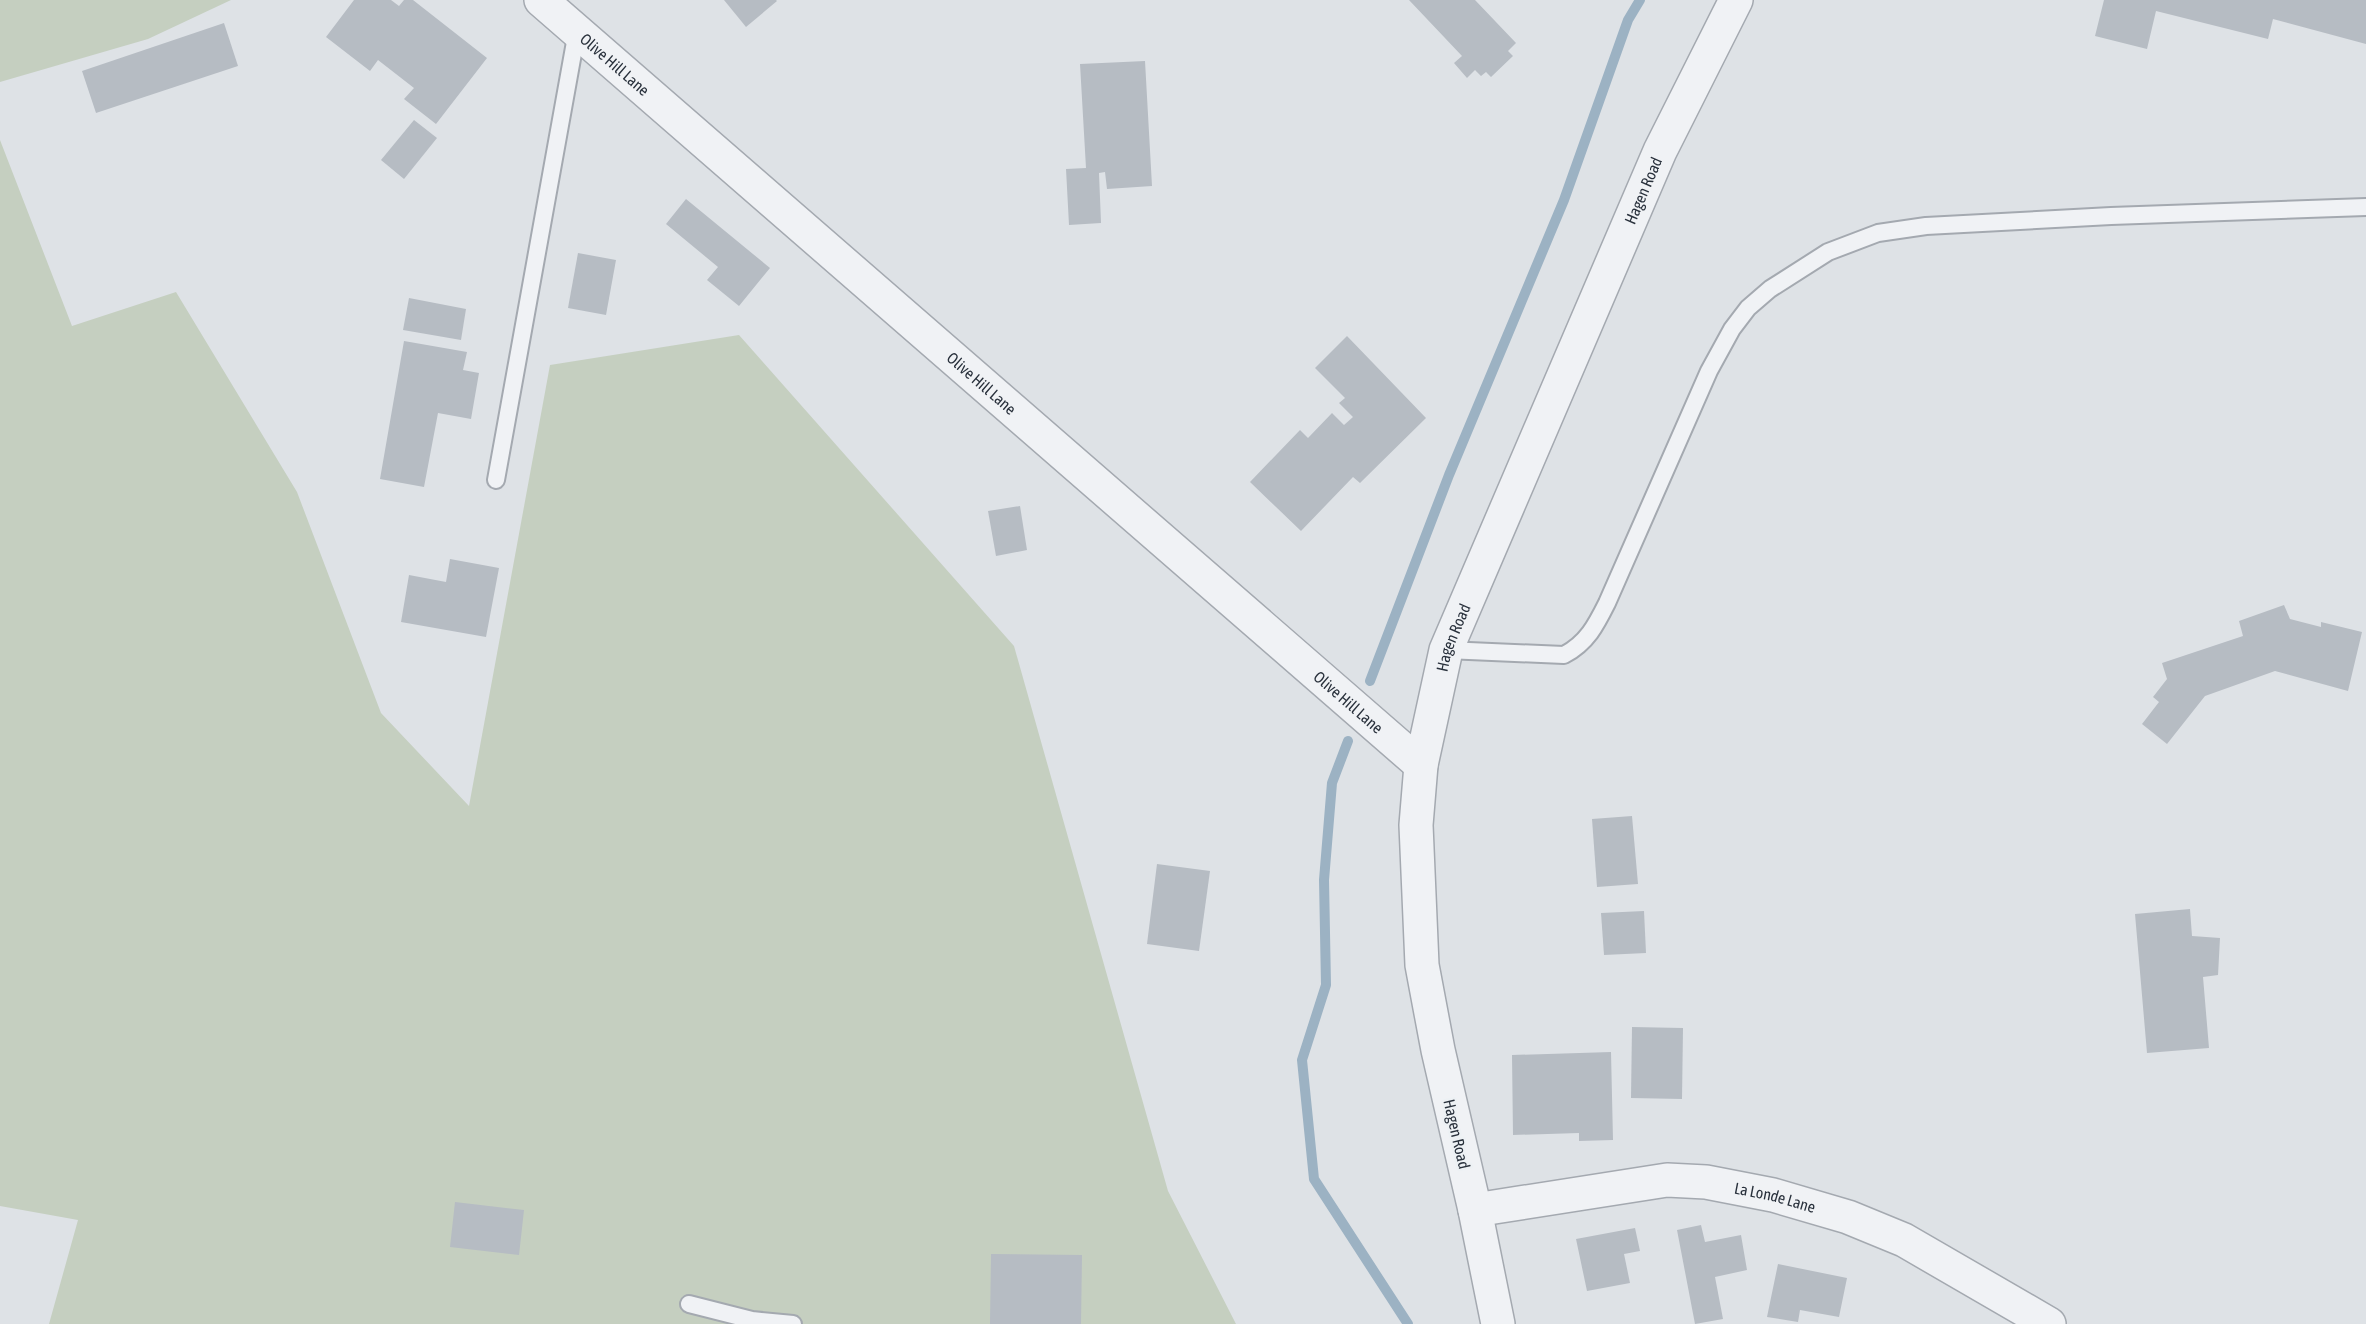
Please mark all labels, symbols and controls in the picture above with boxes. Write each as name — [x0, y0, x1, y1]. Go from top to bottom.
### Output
street label: Olive Hill Lane — [577, 29, 653, 99]
street label: Hagen Road — [1621, 154, 1665, 227]
street label: Olive Hill Lane — [944, 348, 1020, 418]
street label: Hagen Road — [1433, 601, 1474, 673]
street label: Olive Hill Lane — [1310, 667, 1387, 737]
street label: Hagen Road — [1439, 1097, 1474, 1171]
street label: La Londe Lane — [1733, 1179, 1818, 1216]

